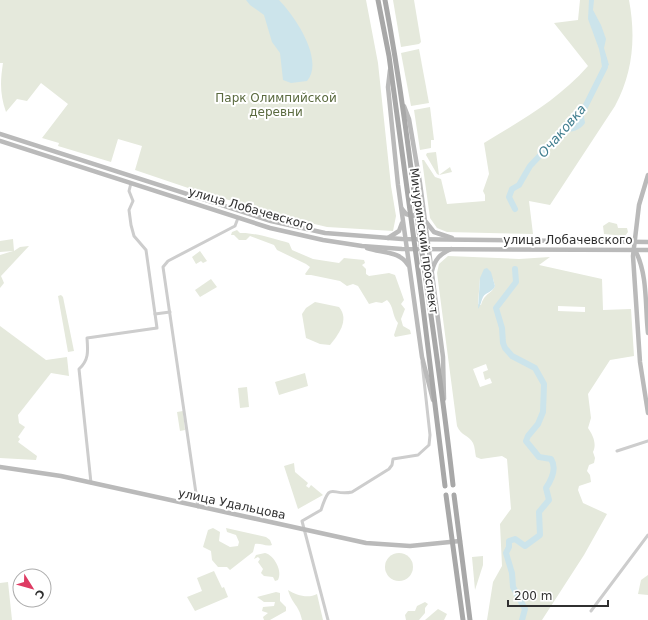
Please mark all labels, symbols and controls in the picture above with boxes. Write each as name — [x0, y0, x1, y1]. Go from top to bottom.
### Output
park label: Парк Олимпийской деревни — [215, 91, 337, 119]
water label: Очаковка — [535, 101, 589, 161]
street label: Мичуринский проспект — [407, 167, 441, 315]
street label: улица Лобачевского — [187, 184, 315, 234]
street label: улица Лобачевского — [503, 233, 633, 247]
street label: улица Удальцова — [177, 486, 287, 522]
north arrow — [12, 568, 52, 608]
scale bar — [508, 582, 608, 608]
text: С — [32, 587, 47, 601]
text: 200 m — [514, 589, 552, 603]

